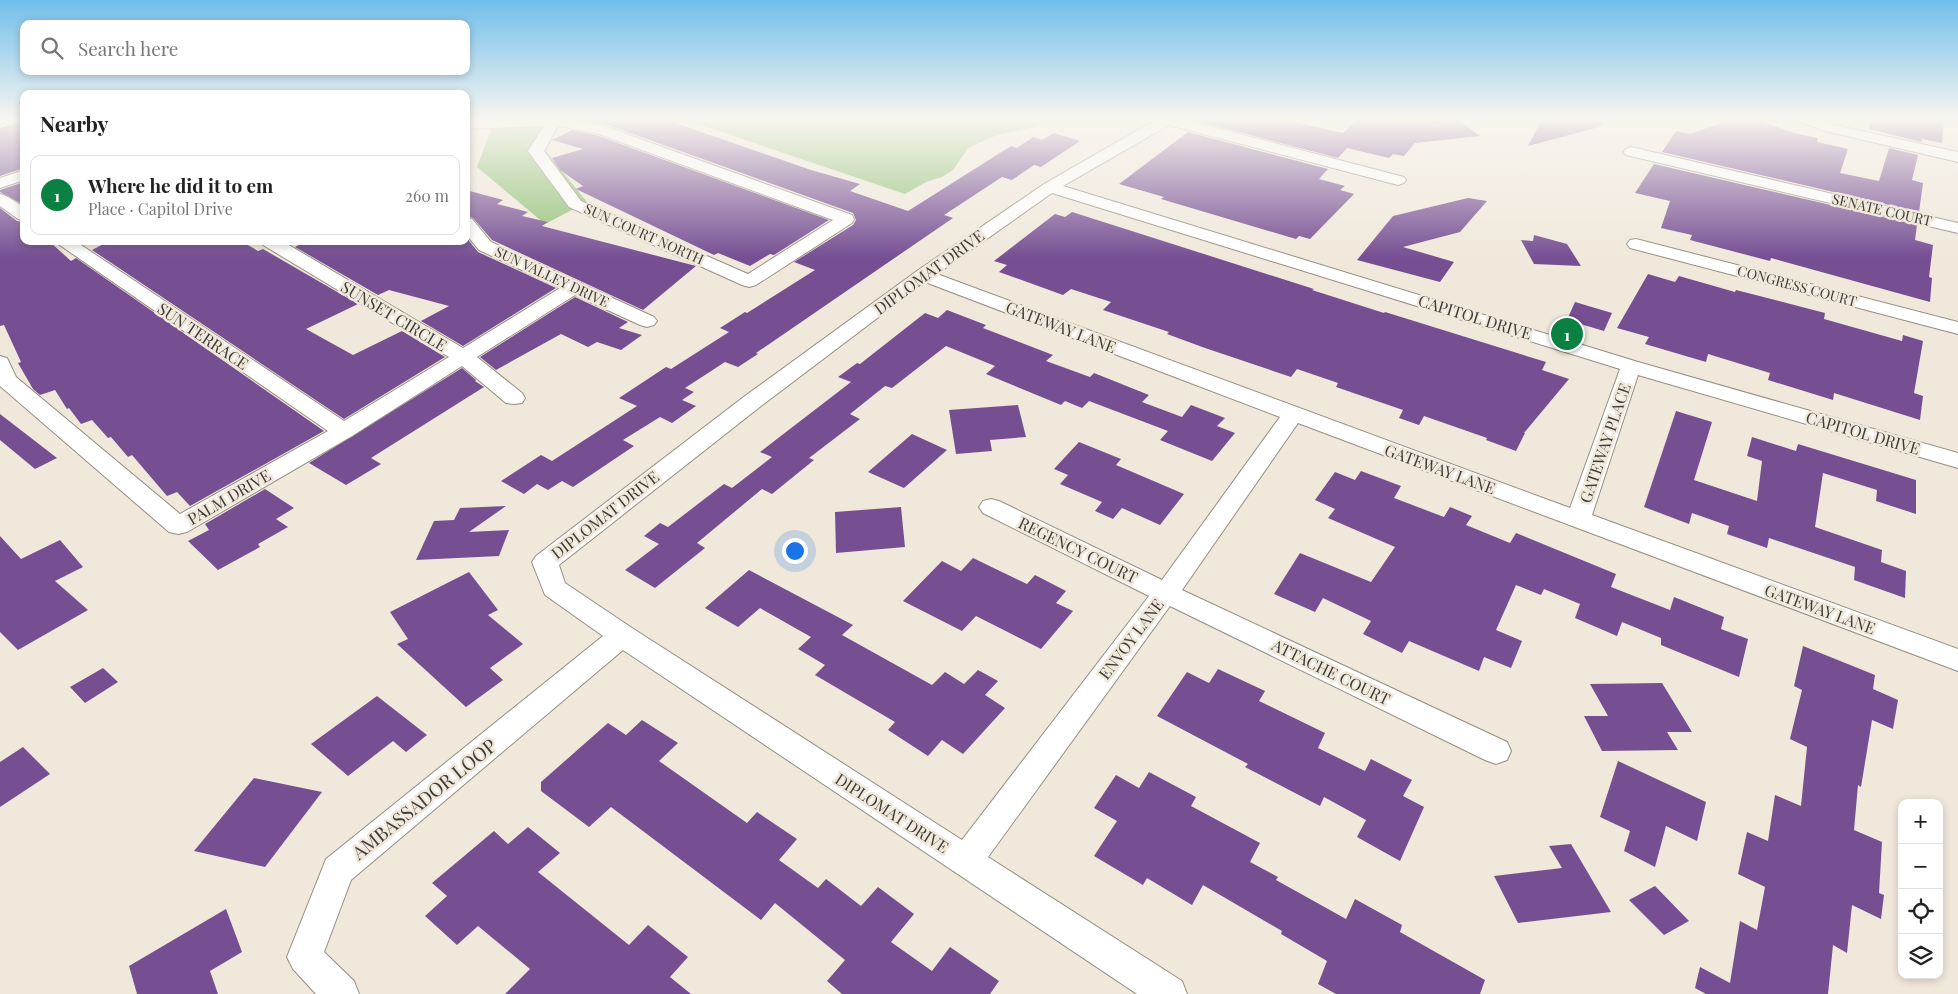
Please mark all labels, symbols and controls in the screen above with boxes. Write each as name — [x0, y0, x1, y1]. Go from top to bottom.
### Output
search box — [20, 20, 470, 75]
icon: search — [38, 34, 66, 62]
text: Search here — [78, 35, 178, 61]
text: Nearby — [40, 109, 109, 137]
text: Where he did it to em — [88, 172, 273, 198]
text: 1 — [54, 185, 60, 206]
text: 260 m — [405, 185, 449, 206]
street label: SENATE COURT — [1830, 189, 1934, 230]
text: Place · Capitol Drive — [88, 198, 233, 219]
street label: SUN COURT NORTH — [581, 199, 707, 269]
street label: DIPLOMAT DRIVE — [869, 225, 988, 319]
street label: SUN VALLEY DRIVE — [492, 242, 612, 311]
street label: CONGRESS COURT — [1735, 260, 1859, 311]
street label: SUNSET CIRCLE — [338, 276, 451, 355]
street label: CAPITOL DRIVE — [1416, 289, 1534, 344]
street label: GATEWAY LANE — [1003, 296, 1119, 357]
street label: SUN TERRACE — [154, 297, 253, 374]
pin: 1 — [1551, 315, 1583, 353]
street label: GATEWAY PLACE — [1574, 380, 1635, 506]
street label: CAPITOL DRIVE — [1804, 406, 1923, 459]
street label: GATEWAY LANE — [1382, 439, 1498, 498]
street label: PALM DRIVE — [183, 464, 274, 529]
street label: DIPLOMAT DRIVE — [547, 466, 663, 563]
street label: REGENCY COURT — [1015, 512, 1141, 588]
your location — [782, 538, 808, 564]
street label: GATEWAY LANE — [1762, 579, 1878, 638]
street label: ENVOY LANE — [1093, 594, 1168, 683]
street label: ATTACHE COURT — [1268, 633, 1394, 709]
street label: AMBASSADOR LOOP — [345, 732, 501, 865]
street label: DIPLOMAT DRIVE — [832, 768, 953, 857]
map controls — [1898, 799, 1943, 979]
button: + — [1898, 799, 1943, 844]
button: − — [1898, 844, 1943, 889]
button: locate — [1898, 889, 1943, 934]
button: layers — [1898, 934, 1943, 979]

